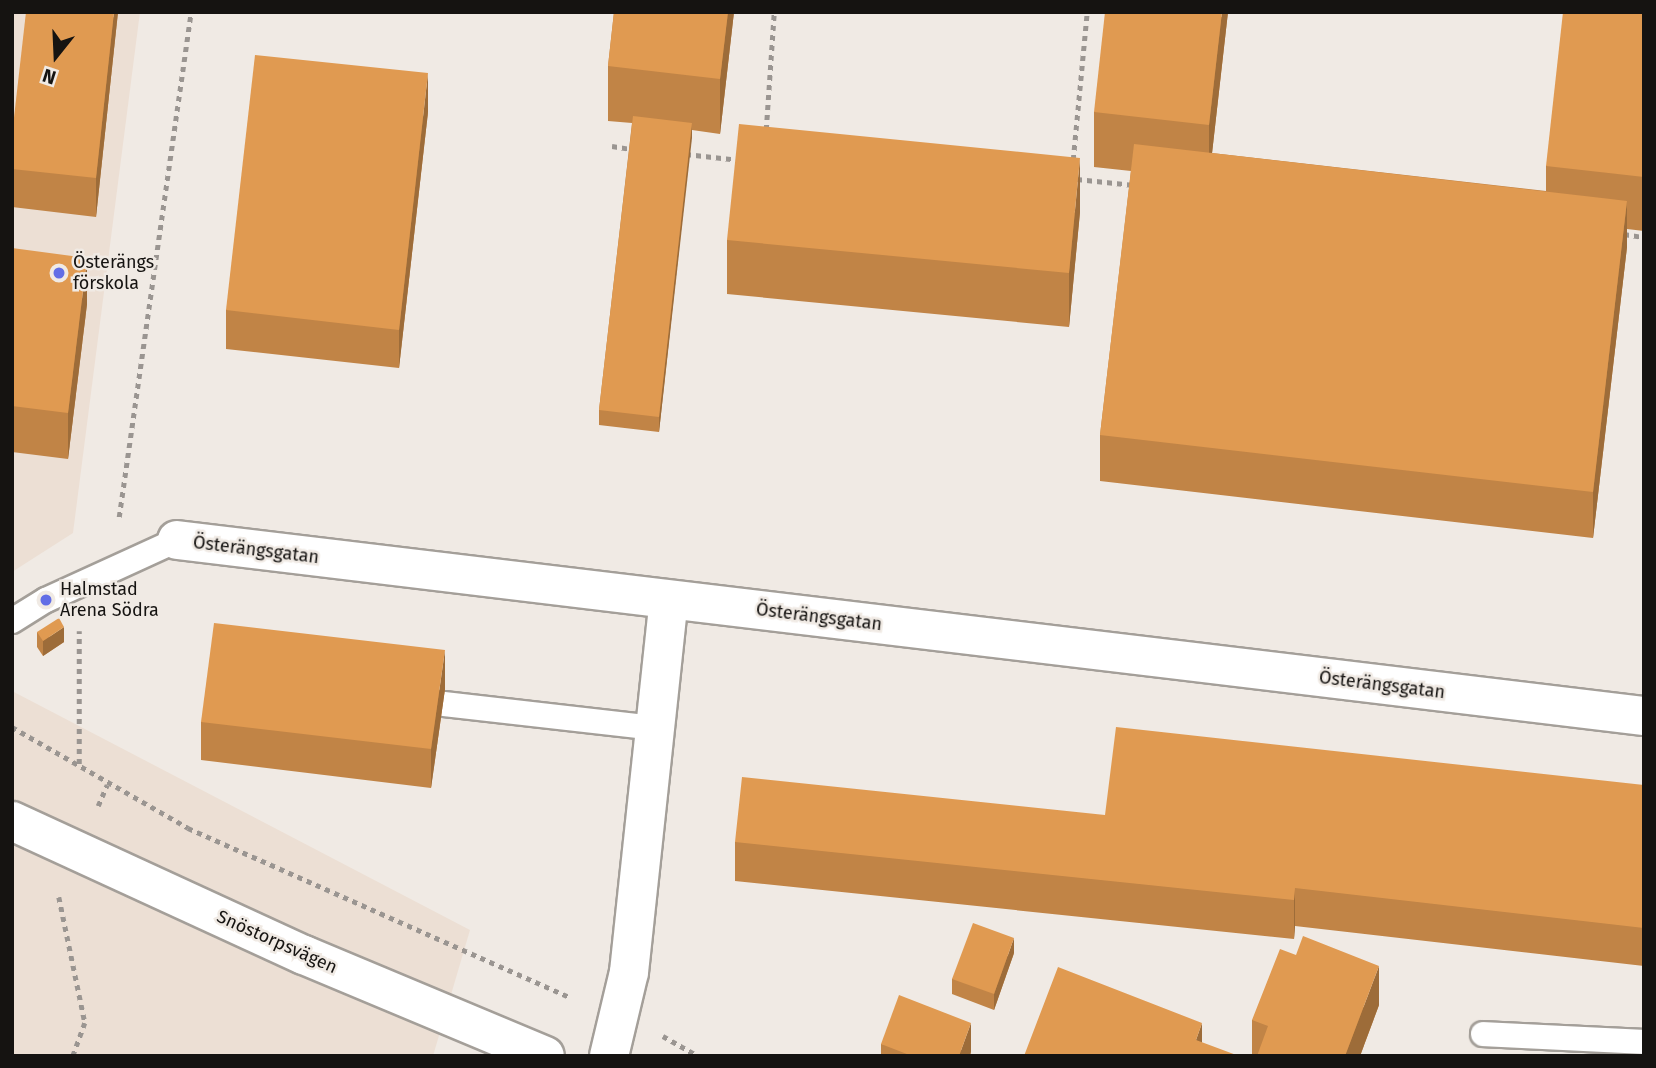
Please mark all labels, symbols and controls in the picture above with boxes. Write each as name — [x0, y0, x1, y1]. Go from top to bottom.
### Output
north arrow — [21, 21, 91, 91]
text: N — [40, 64, 59, 89]
place label: Österängs förskola — [73, 252, 154, 294]
marker: Österängs förskola — [51, 265, 67, 281]
street label: Österängsgatan — [192, 532, 320, 568]
place label: Halmstad Arena Södra — [60, 579, 159, 622]
marker: Halmstad Arena Södra — [38, 592, 54, 608]
street label: Österängsgatan — [755, 599, 883, 635]
street label: Österängsgatan — [1318, 667, 1446, 703]
street label: Snöstorpsvägen — [214, 906, 340, 978]

